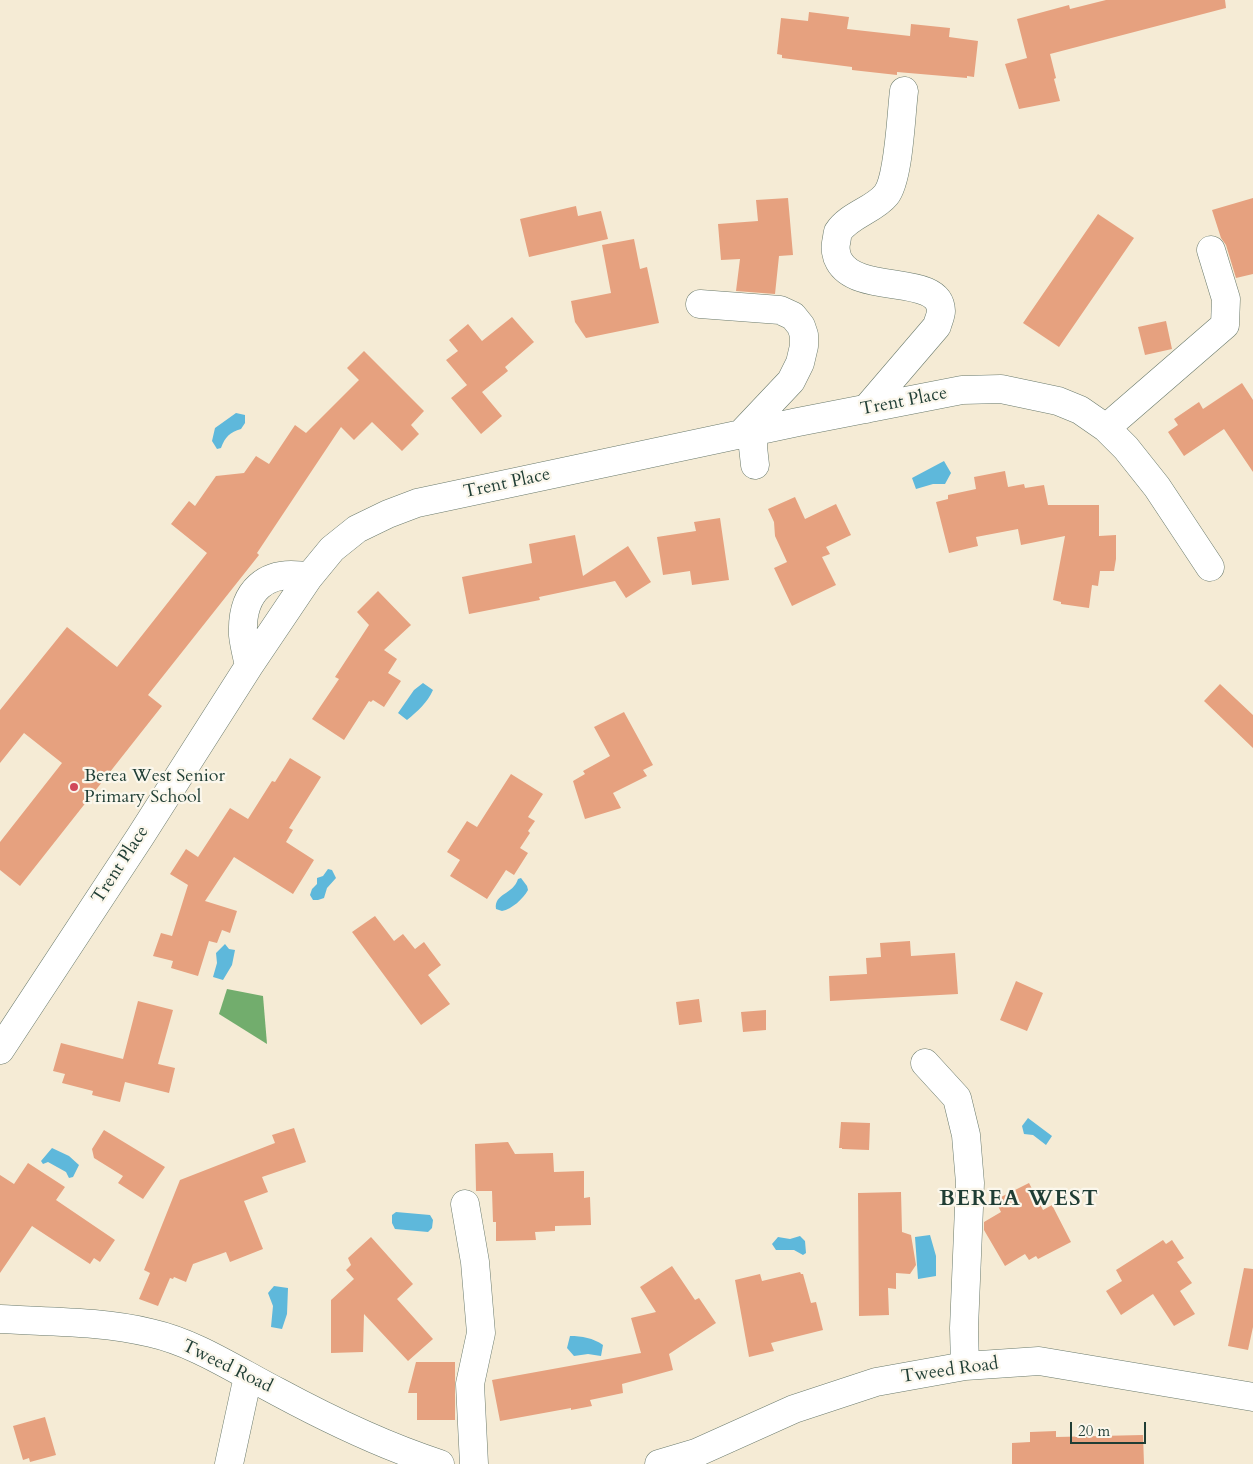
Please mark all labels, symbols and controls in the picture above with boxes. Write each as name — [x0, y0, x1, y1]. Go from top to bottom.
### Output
street label: Trent Place — [859, 383, 949, 421]
street label: Trent Place — [462, 464, 552, 504]
place label: Berea West Senior Primary School — [84, 766, 225, 809]
marker: Berea West Senior Primary School — [68, 781, 80, 793]
street label: Trent Place — [88, 822, 154, 908]
district label: BEREA WEST — [938, 1187, 1100, 1213]
street label: Tweed Road — [178, 1336, 276, 1398]
street label: Tweed Road — [900, 1353, 1000, 1389]
scale bar — [1073, 1412, 1149, 1444]
text: 20 m — [1078, 1421, 1110, 1441]

